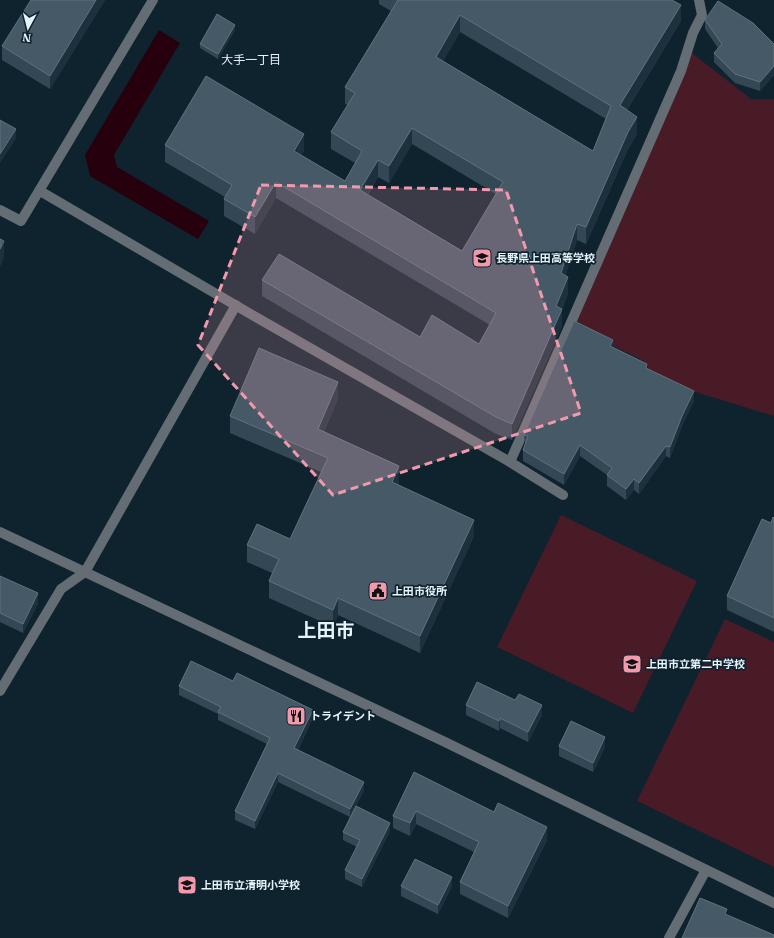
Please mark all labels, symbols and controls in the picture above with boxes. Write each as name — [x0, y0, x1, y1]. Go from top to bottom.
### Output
north arrow — [8, 8, 48, 48]
text: N — [21, 30, 32, 45]
district label: 大手一丁目 — [221, 52, 281, 67]
school or university icon: 長野県上田高等学校 — [471, 247, 493, 269]
place label: 長野県上田高等学校 — [496, 251, 595, 265]
public building icon: 上田市役所 — [367, 580, 389, 602]
place label: 上田市役所 — [392, 584, 447, 598]
district label: 上田市 — [297, 618, 355, 642]
school or university icon: 上田市立第二中学校 — [621, 653, 643, 675]
place label: 上田市立第二中学校 — [646, 657, 745, 671]
restaurant icon: トライデント — [285, 705, 307, 727]
place label: トライデント — [310, 709, 376, 723]
school or university icon: 上田市立清明小学校 — [176, 874, 198, 896]
place label: 上田市立清明小学校 — [201, 878, 300, 892]

